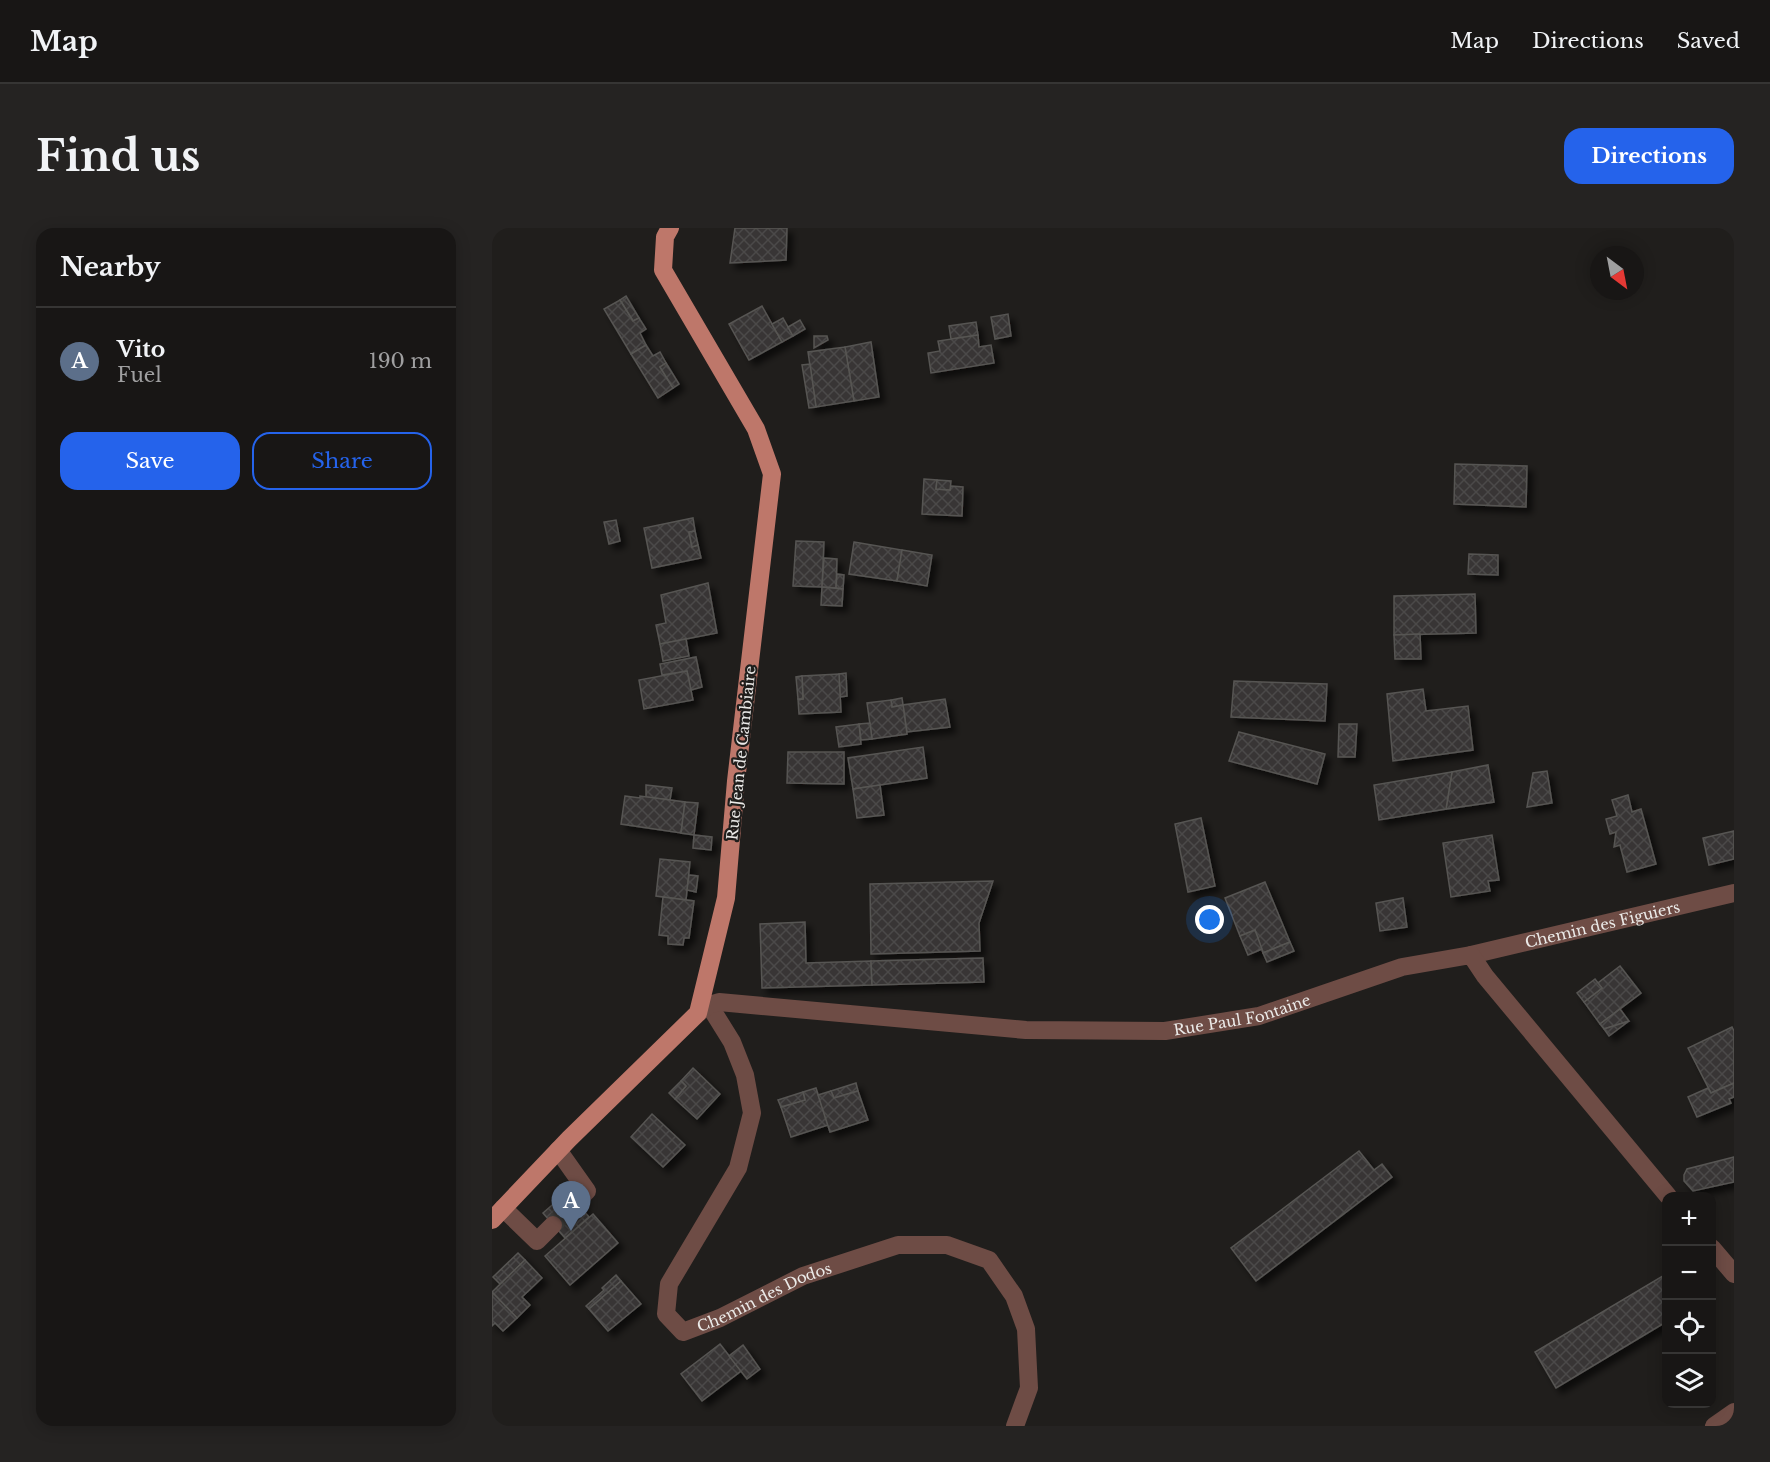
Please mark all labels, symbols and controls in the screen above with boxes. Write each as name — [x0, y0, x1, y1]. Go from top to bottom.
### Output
text: Map — [30, 24, 98, 59]
text: Map — [1450, 28, 1499, 54]
text: Directions — [1532, 28, 1644, 54]
text: Saved — [1677, 28, 1740, 54]
button: Directions — [1564, 128, 1734, 184]
text: Find us — [36, 130, 200, 182]
north arrow — [1590, 246, 1644, 300]
text: Nearby — [60, 251, 161, 283]
text: Vito — [117, 336, 165, 363]
text: A — [71, 349, 88, 373]
text: 190 m — [369, 349, 432, 373]
text: Fuel — [117, 363, 162, 387]
button: Save — [60, 432, 240, 490]
button: Share — [252, 432, 432, 490]
street label: Rue Jean de Cambiaire — [722, 665, 760, 841]
street label: Chemin des Figuiers — [1523, 897, 1682, 951]
your location — [1195, 905, 1224, 934]
street label: Rue Paul Fontaine — [1172, 990, 1313, 1039]
pin: A — [552, 1182, 590, 1231]
map controls — [1662, 1192, 1716, 1408]
button: + — [1662, 1192, 1716, 1246]
button: − — [1662, 1246, 1716, 1300]
street label: Chemin des Dodos — [694, 1258, 834, 1335]
button: locate — [1662, 1300, 1716, 1354]
button: layers — [1662, 1354, 1716, 1408]

